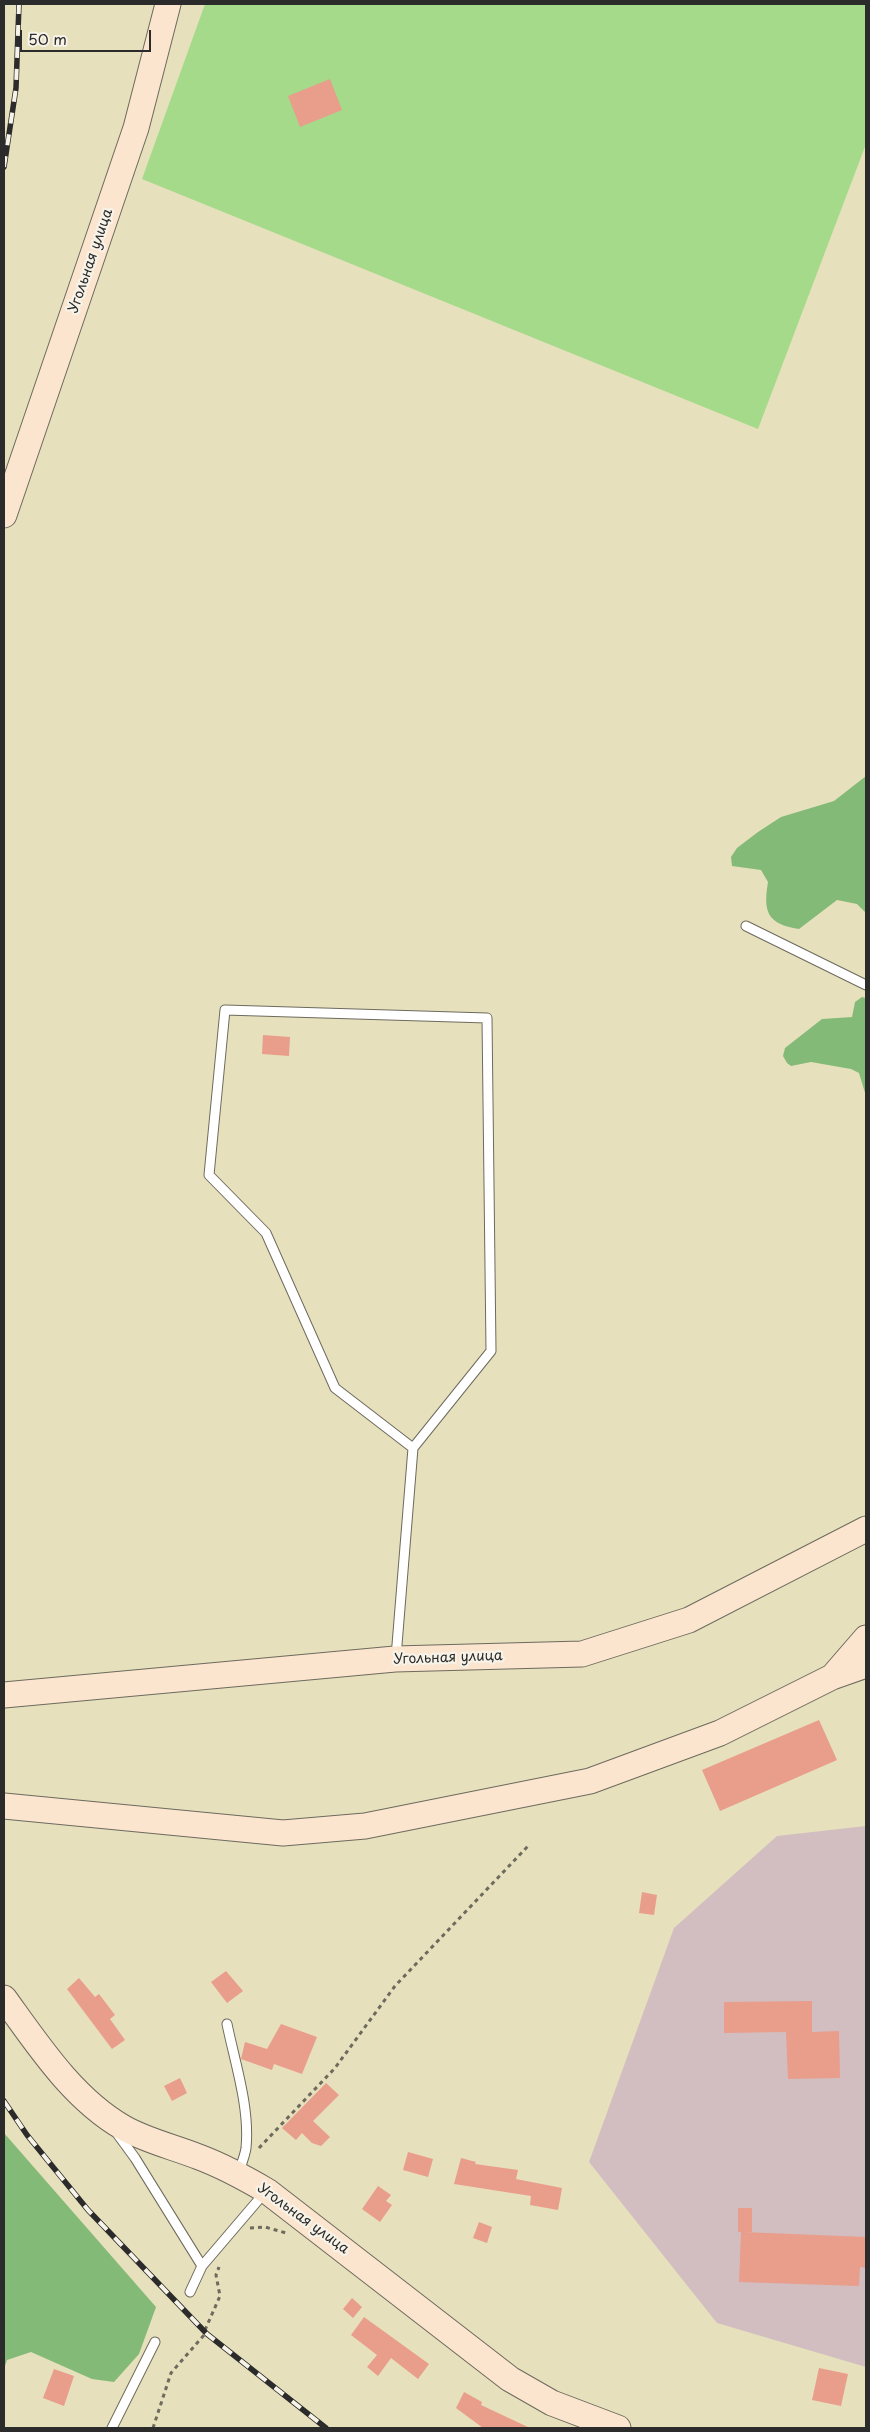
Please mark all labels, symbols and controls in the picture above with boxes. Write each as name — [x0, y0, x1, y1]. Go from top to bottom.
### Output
scale bar — [22, 20, 154, 52]
text: 50 m — [28, 27, 67, 50]
street label: Угольная улица — [65, 207, 117, 315]
street label: Угольная улица — [393, 1648, 503, 1668]
street label: Угольная улица — [254, 2180, 352, 2258]

